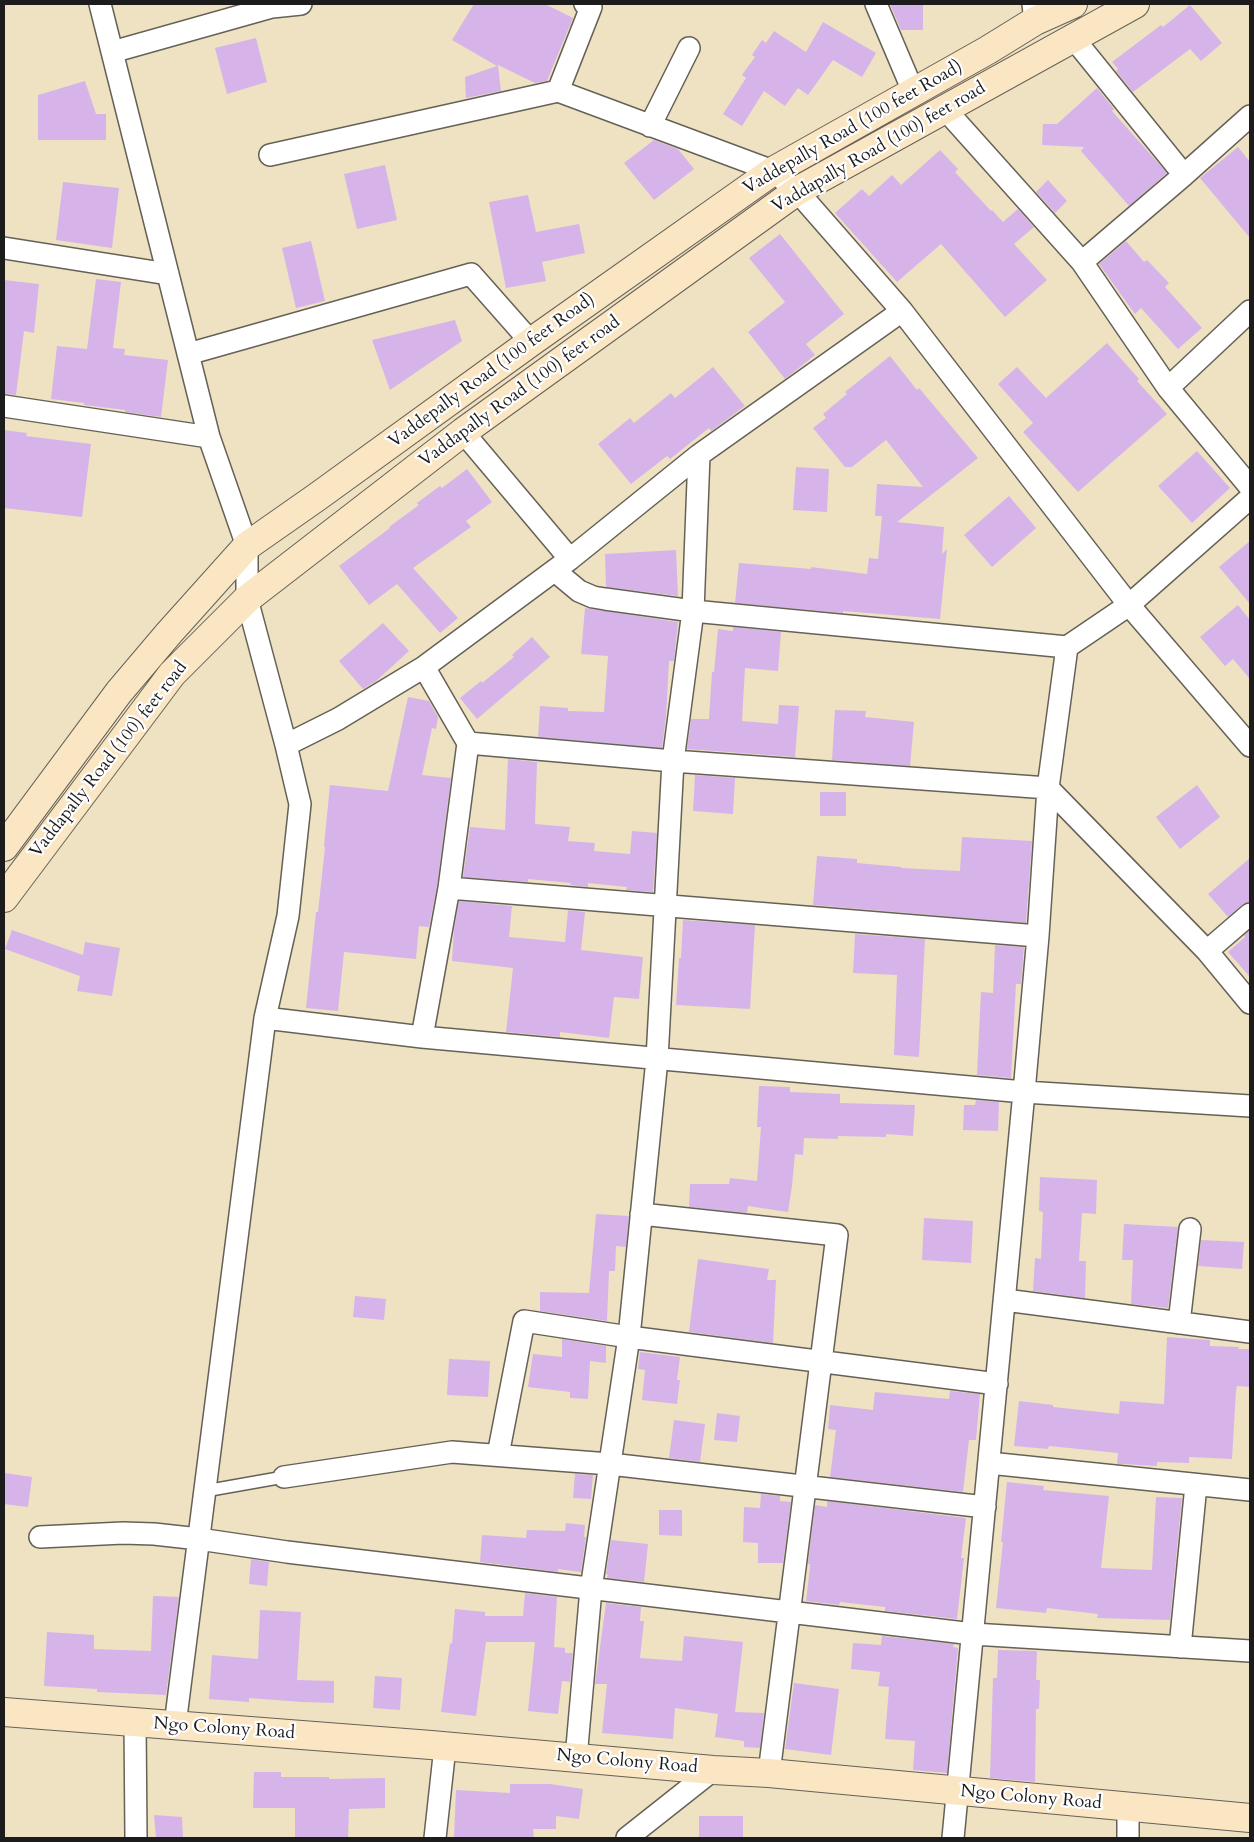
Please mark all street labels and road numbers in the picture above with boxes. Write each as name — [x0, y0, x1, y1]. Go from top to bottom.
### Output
street label: Vaddepally Road (100 feet Road) — [740, 56, 966, 200]
street label: Vaddapally Road (100) feet road — [768, 78, 990, 218]
street label: Vaddepally Road (100 feet Road) — [385, 289, 599, 453]
street label: Vaddapally Road (100) feet road — [415, 312, 625, 472]
street label: Vaddapally Road (100) feet road — [26, 658, 192, 862]
street label: Ngo Colony Road — [152, 1713, 296, 1745]
street label: Ngo Colony Road — [555, 1745, 699, 1779]
street label: Ngo Colony Road — [959, 1781, 1103, 1815]

